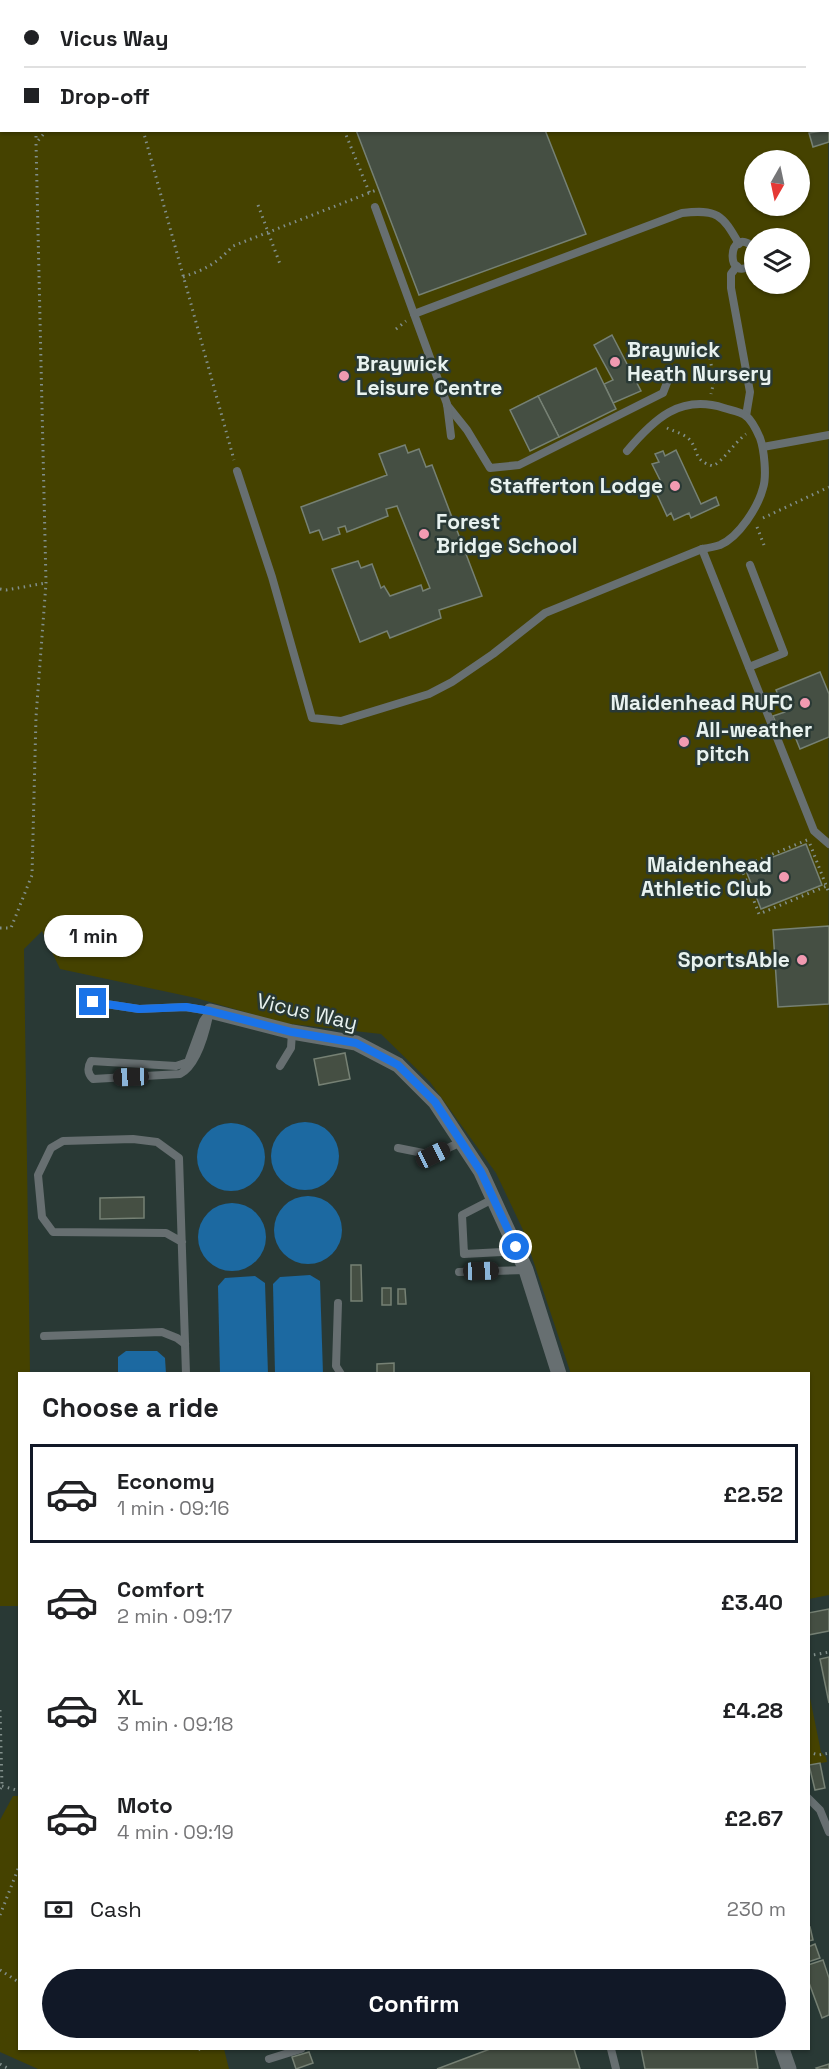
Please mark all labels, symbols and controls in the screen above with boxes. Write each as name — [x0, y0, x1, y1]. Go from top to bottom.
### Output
text: Vicus Way — [60, 24, 168, 52]
text: Drop-off — [60, 82, 150, 110]
north arrow — [744, 150, 810, 216]
map controls — [744, 150, 810, 294]
button: layers — [744, 228, 810, 294]
place label: Braywick Heath Nursery — [627, 336, 772, 387]
place label: Braywick Leisure Centre — [356, 350, 502, 401]
marker: Braywick Heath Nursery — [608, 355, 622, 369]
marker: Braywick Leisure Centre — [337, 369, 351, 383]
place label: Stafferton Lodge — [490, 472, 663, 499]
marker: Stafferton Lodge — [668, 479, 682, 493]
place label: Forest Bridge School — [436, 508, 577, 559]
marker: Forest Bridge School — [417, 527, 431, 541]
place label: Maidenhead RUFC — [611, 689, 793, 716]
marker: Maidenhead RUFC — [798, 696, 812, 710]
place label: All-weather pitch — [696, 716, 812, 767]
marker: All-weather pitch — [677, 735, 691, 749]
place label: Maidenhead Athletic Club — [641, 851, 772, 902]
marker: Maidenhead Athletic Club — [777, 870, 791, 884]
callout: 1 min — [44, 915, 142, 957]
text: 1 min — [69, 923, 118, 949]
place label: SportsAble — [678, 946, 790, 973]
marker: SportsAble — [795, 953, 809, 967]
street label: Vicus Way — [254, 987, 360, 1036]
route end — [79, 988, 106, 1015]
car — [113, 1067, 149, 1087]
car — [413, 1139, 453, 1171]
route start — [502, 1233, 529, 1260]
car — [463, 1261, 499, 1281]
text: Choose a ride — [42, 1390, 219, 1425]
icon: car — [45, 1467, 99, 1521]
text: Economy — [117, 1467, 215, 1495]
text: £2.52 — [723, 1480, 783, 1508]
text: 1 min · 09:16 — [117, 1495, 230, 1521]
icon: car — [45, 1575, 99, 1629]
text: Comfort — [117, 1575, 205, 1603]
text: £3.40 — [721, 1588, 783, 1616]
text: 2 min · 09:17 — [117, 1603, 232, 1629]
icon: car — [45, 1683, 99, 1737]
text: XL — [117, 1683, 143, 1711]
text: £4.28 — [722, 1696, 783, 1724]
text: 3 min · 09:18 — [117, 1711, 234, 1737]
icon: car — [45, 1791, 99, 1845]
text: Moto — [117, 1791, 173, 1819]
text: £2.67 — [724, 1804, 783, 1832]
text: 4 min · 09:19 — [117, 1819, 234, 1845]
icon: cash — [42, 1893, 75, 1926]
text: Cash — [90, 1895, 142, 1923]
text: 230 m — [727, 1896, 786, 1922]
button: Confirm — [42, 1969, 786, 2038]

